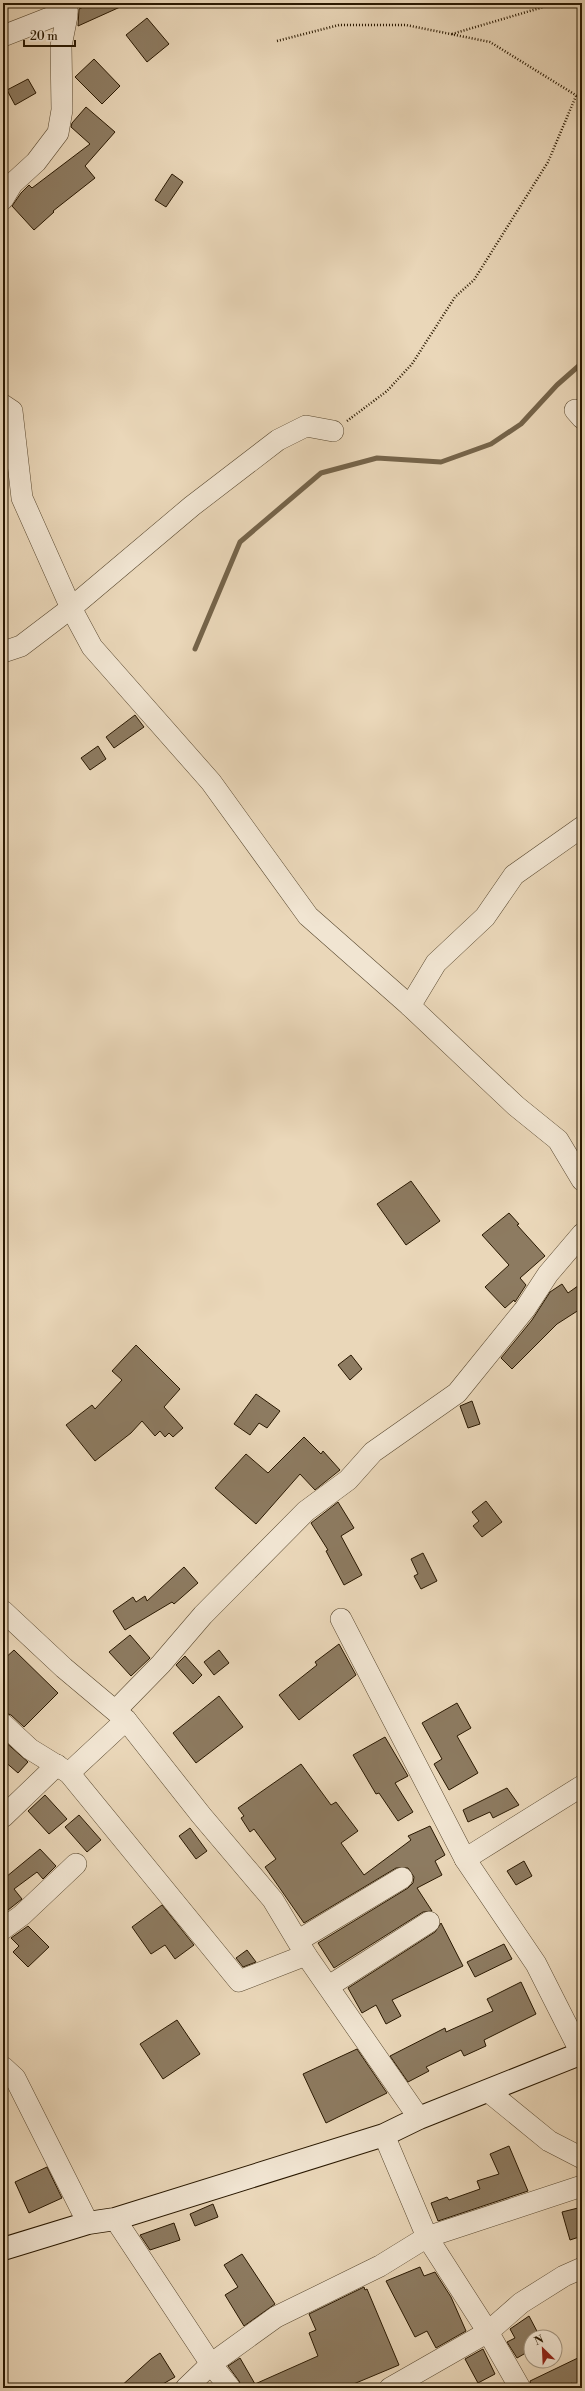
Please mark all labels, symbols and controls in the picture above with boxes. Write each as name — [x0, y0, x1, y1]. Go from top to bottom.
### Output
scale bar — [24, 22, 75, 48]
text: 20 m — [30, 29, 58, 44]
north arrow — [523, 2329, 563, 2369]
text: N — [533, 2332, 546, 2349]

